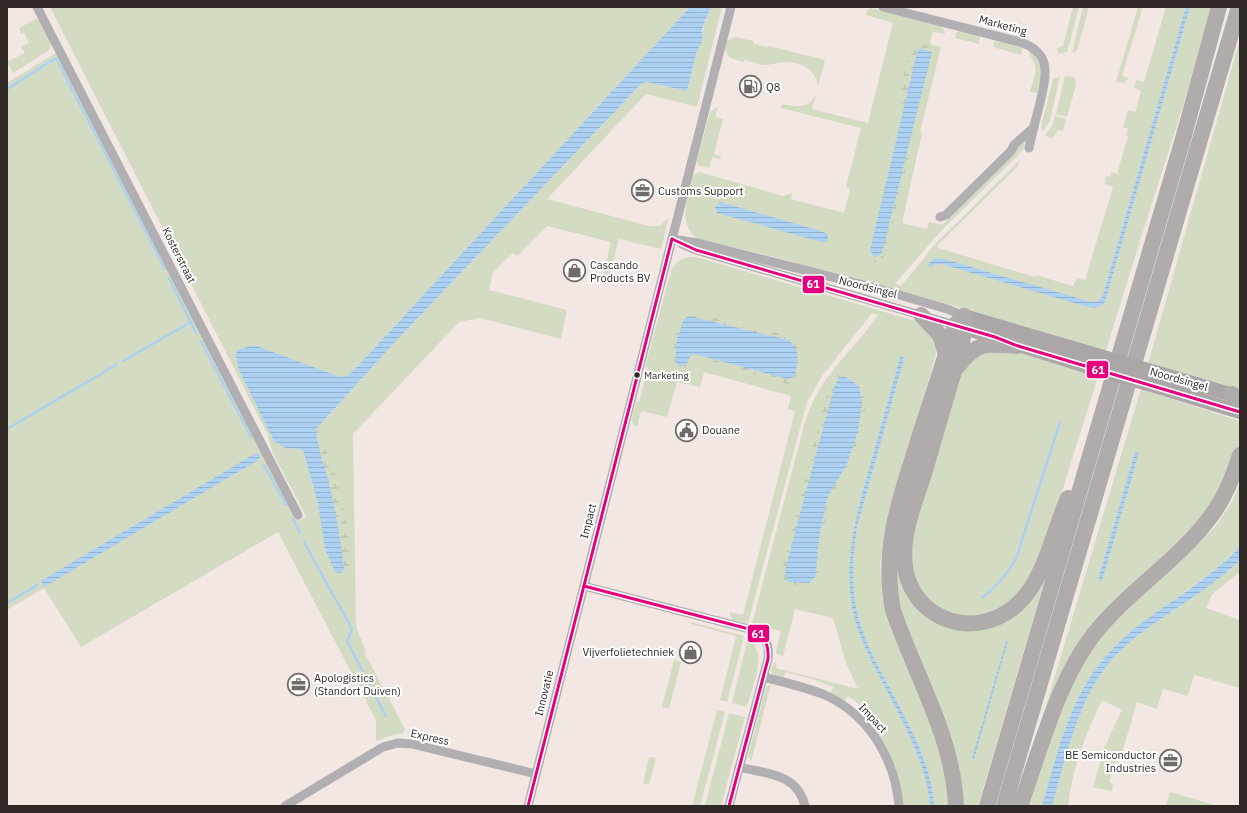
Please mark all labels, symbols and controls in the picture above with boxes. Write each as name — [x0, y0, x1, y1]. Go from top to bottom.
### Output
street label: Marketing — [977, 12, 1029, 38]
fuel station icon: Q8 — [738, 74, 764, 100]
place label: Q8 — [766, 80, 780, 94]
office icon: Customs Support — [630, 178, 656, 204]
place label: Customs Support — [658, 184, 744, 198]
street label: Kosterstraat — [159, 225, 199, 285]
shop icon: Cascando Products BV — [561, 258, 587, 284]
place label: Cascando Products BV — [590, 258, 651, 285]
street label: Noordsingel — [837, 273, 899, 301]
line badge: 61 — [802, 275, 825, 294]
text: 61 — [806, 277, 820, 291]
line badge: 61 — [1086, 360, 1109, 379]
text: 61 — [1091, 363, 1105, 377]
street label: Noordsingel — [1148, 364, 1210, 394]
place label: Marketing — [644, 369, 689, 382]
marker: Marketing — [632, 370, 642, 380]
public building icon: Douane — [673, 417, 699, 443]
place label: Douane — [702, 423, 740, 437]
street label: Impact — [577, 502, 599, 540]
line badge: 61 — [747, 624, 770, 643]
text: 61 — [751, 627, 765, 641]
shop icon: Vijverfolietechniek — [677, 639, 703, 665]
place label: Vijverfolietechniek — [582, 645, 674, 659]
street label: Innovatie — [532, 669, 556, 717]
office icon: Apologistics (Standort Duiven) — [286, 671, 312, 697]
place label: Apologistics (Standort Duiven) — [314, 671, 401, 698]
street label: Impact — [856, 700, 890, 736]
street label: Express — [409, 726, 451, 748]
place label: BE Semiconductor Industries — [1065, 748, 1156, 775]
office icon: BE Semiconductor Industries — [1158, 748, 1184, 774]

